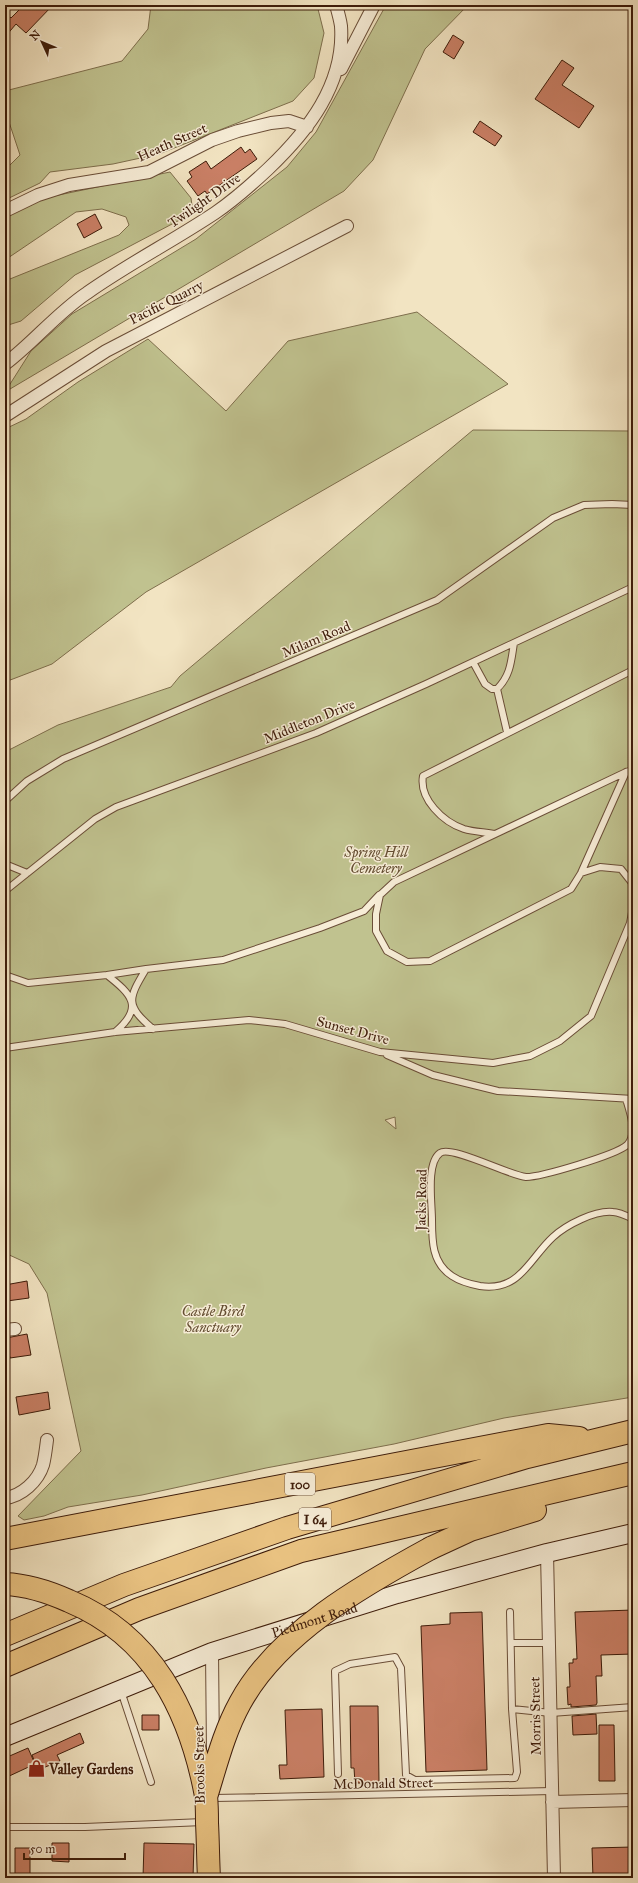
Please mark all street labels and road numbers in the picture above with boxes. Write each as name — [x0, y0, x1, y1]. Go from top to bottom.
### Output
street label: Heath Street — [135, 120, 210, 165]
street label: Twilight Drive — [165, 169, 244, 232]
street label: Pacific Quarry — [126, 276, 206, 328]
street label: Milam Road — [279, 617, 353, 661]
street label: Middleton Drive — [261, 695, 357, 748]
street label: Sunset Drive — [315, 1013, 391, 1048]
street label: Jacks Road — [412, 1169, 432, 1233]
road number: 100 — [285, 1473, 315, 1495]
road number: I 64 — [299, 1508, 331, 1530]
street label: Piedmont Road — [269, 1599, 359, 1642]
street label: Morris Street — [526, 1676, 545, 1755]
street label: Brooks Street — [190, 1726, 209, 1804]
street label: McDonald Street — [333, 1774, 433, 1793]

